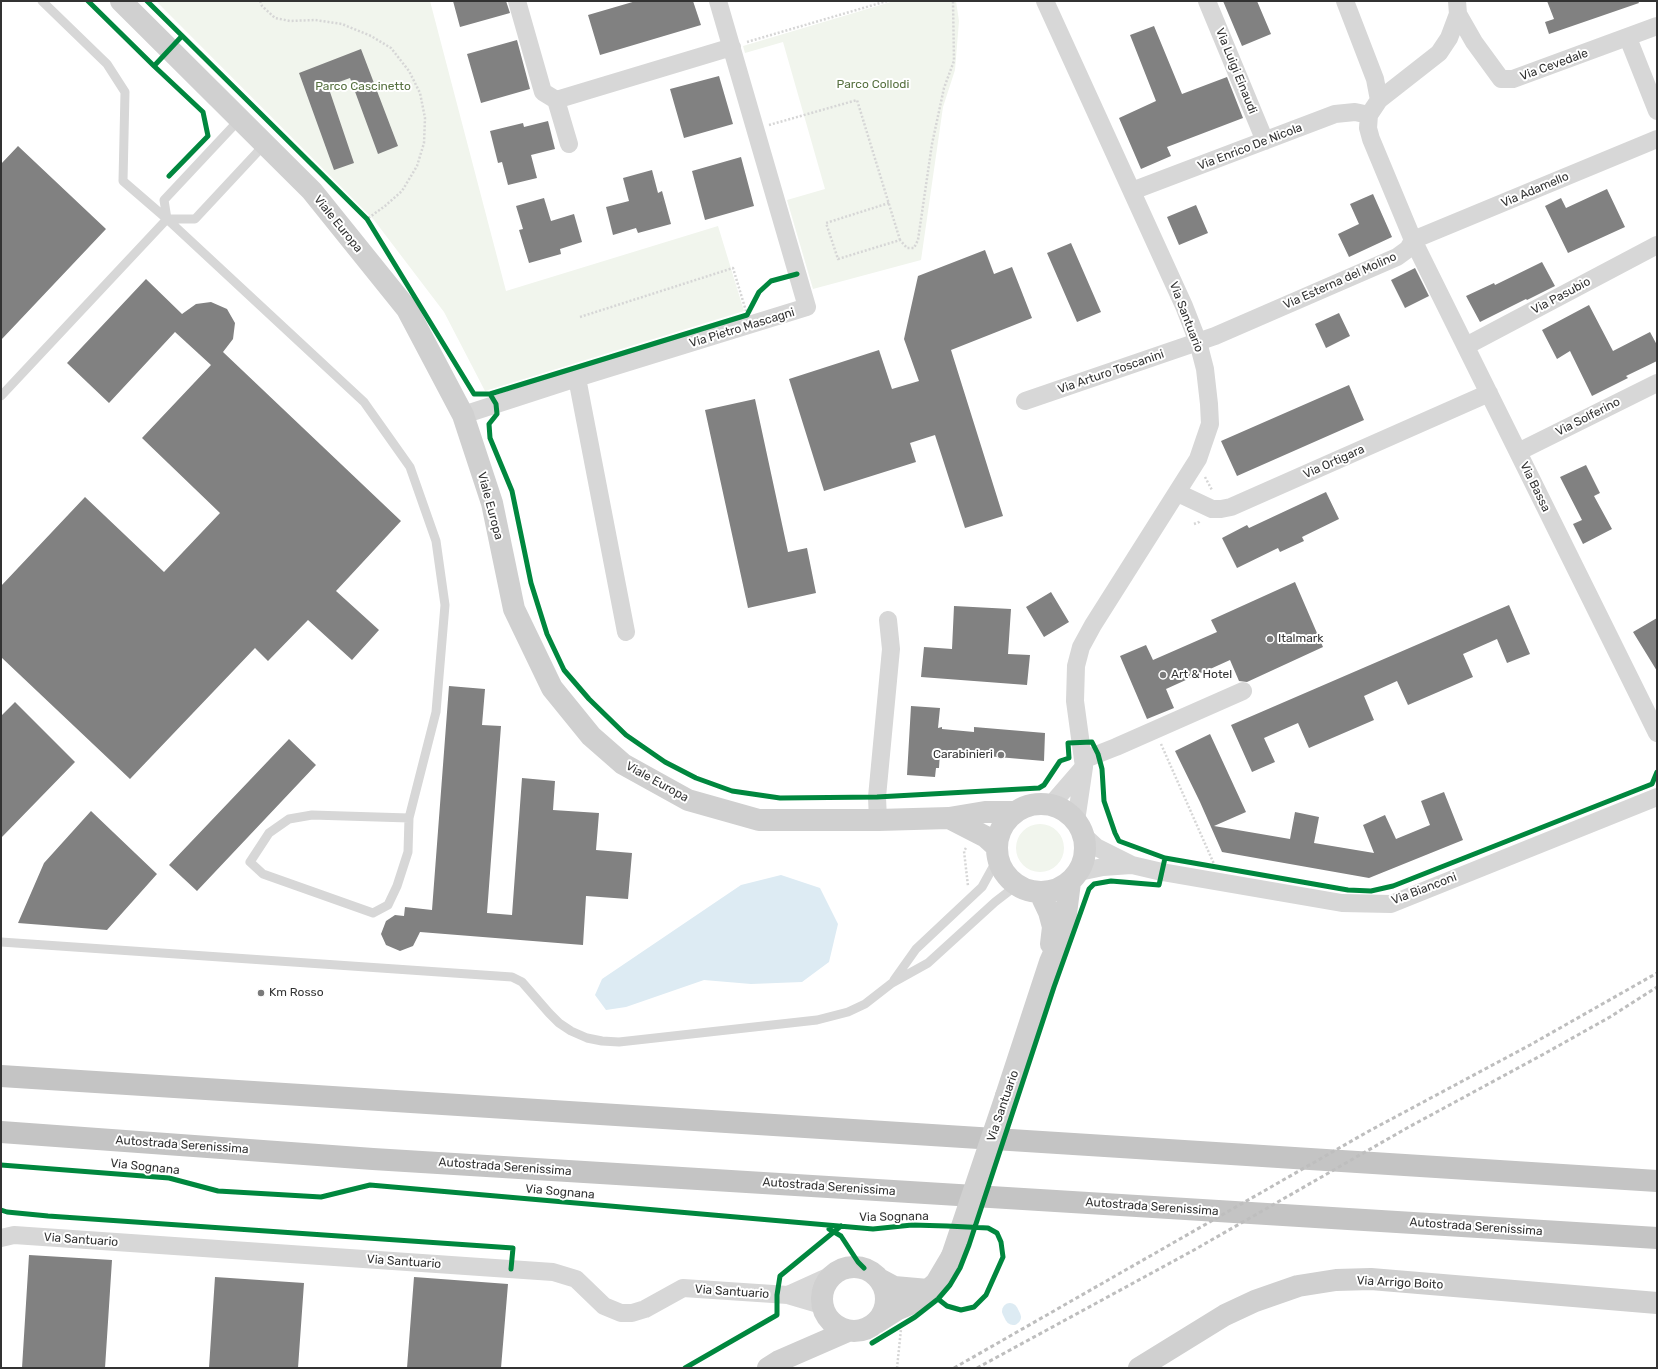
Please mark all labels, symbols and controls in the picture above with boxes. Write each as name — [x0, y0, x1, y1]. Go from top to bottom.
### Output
street label: Via Luigi Einaudi — [1212, 26, 1260, 116]
street label: Via Cevedale — [1518, 46, 1590, 84]
park label: Parco Collodi — [837, 78, 909, 92]
park label: Parco Cascinetto — [315, 80, 411, 94]
street label: Via Enrico De Nicola — [1196, 120, 1304, 174]
street label: Via Adamello — [1499, 169, 1571, 211]
street label: Viale Europa — [311, 192, 365, 256]
street label: Via Esterna del Molino — [1281, 249, 1399, 313]
street label: Via Pasubio — [1529, 274, 1593, 318]
street label: Via Santuario — [1166, 280, 1206, 354]
street label: Via Pietro Mascagni — [688, 305, 796, 351]
street label: Via Arturo Toscanini — [1056, 347, 1166, 397]
street label: Via Solferino — [1553, 395, 1623, 439]
street label: Via Ortigara — [1301, 442, 1367, 482]
street label: Via Bassa — [1517, 460, 1553, 514]
street label: Viale Europa — [474, 471, 506, 541]
place label: Italmark — [1278, 632, 1324, 646]
marker: Italmark — [1265, 634, 1275, 644]
place label: Art & Hotel — [1171, 668, 1232, 682]
marker: Art & Hotel — [1158, 670, 1168, 680]
place label: Carabinieri — [933, 748, 993, 762]
marker: Carabinieri — [996, 750, 1006, 760]
street label: Viale Europa — [623, 759, 691, 805]
street label: Via Bianconi — [1389, 870, 1459, 908]
place label: Km Rosso — [269, 986, 324, 1000]
marker: Km Rosso — [256, 988, 266, 998]
street label: Via Santuario — [984, 1068, 1022, 1144]
street label: Autostrada Serenissima — [115, 1133, 249, 1157]
street label: Autostrada Serenissima — [438, 1155, 572, 1179]
street label: Via Sognana — [110, 1156, 180, 1178]
street label: Autostrada Serenissima — [762, 1175, 896, 1199]
street label: Via Sognana — [525, 1182, 595, 1202]
street label: Autostrada Serenissima — [1085, 1195, 1219, 1219]
street label: Via Sognana — [859, 1209, 929, 1225]
street label: Autostrada Serenissima — [1409, 1215, 1543, 1239]
street label: Via Santuario — [43, 1230, 119, 1250]
street label: Via Santuario — [366, 1252, 442, 1272]
street label: Via Arrigo Boito — [1356, 1274, 1444, 1292]
street label: Via Santuario — [694, 1282, 770, 1302]

